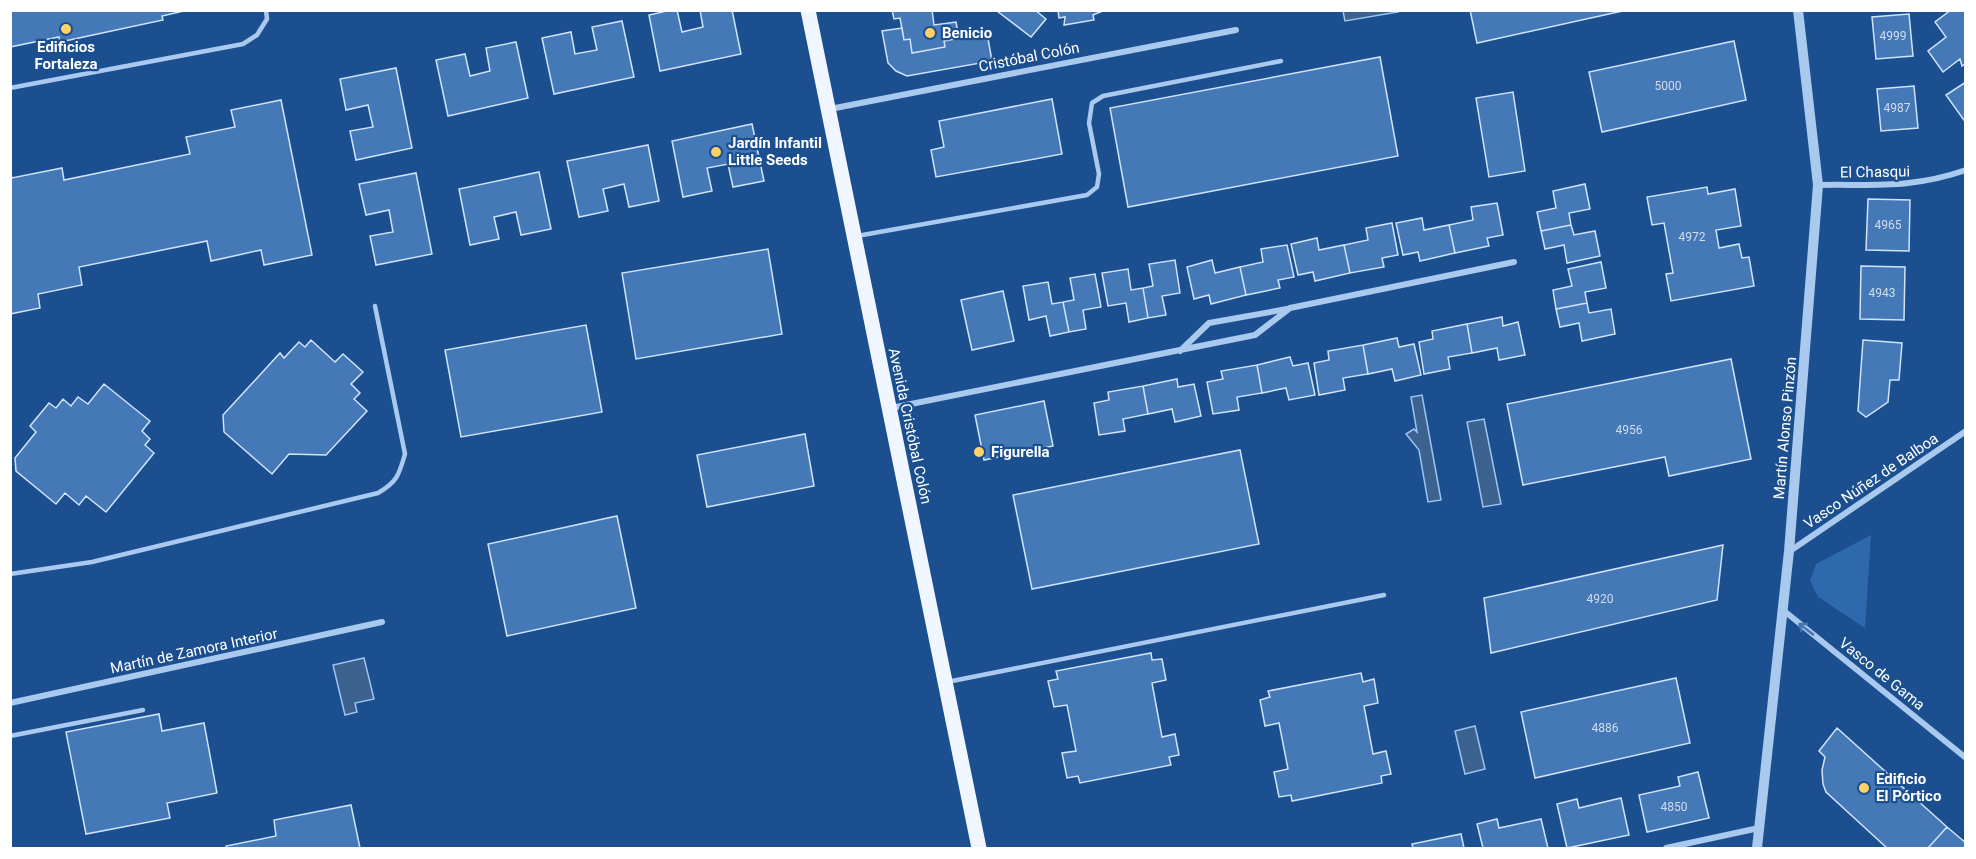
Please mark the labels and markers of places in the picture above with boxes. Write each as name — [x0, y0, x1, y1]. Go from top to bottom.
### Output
marker: Edificios Fortaleza — [59, 22, 73, 36]
place label: Benicio — [942, 24, 992, 42]
marker: Benicio — [923, 26, 937, 40]
place label: Edificios Fortaleza — [34, 38, 98, 73]
place label: Jardín Infantil Little Seeds — [728, 134, 822, 169]
marker: Jardín Infantil Little Seeds — [709, 145, 723, 159]
place label: Figurella — [991, 443, 1050, 461]
marker: Figurella — [972, 445, 986, 459]
place label: Edificio El Pórtico — [1876, 770, 1941, 805]
marker: Edificio El Pórtico — [1857, 781, 1871, 795]

